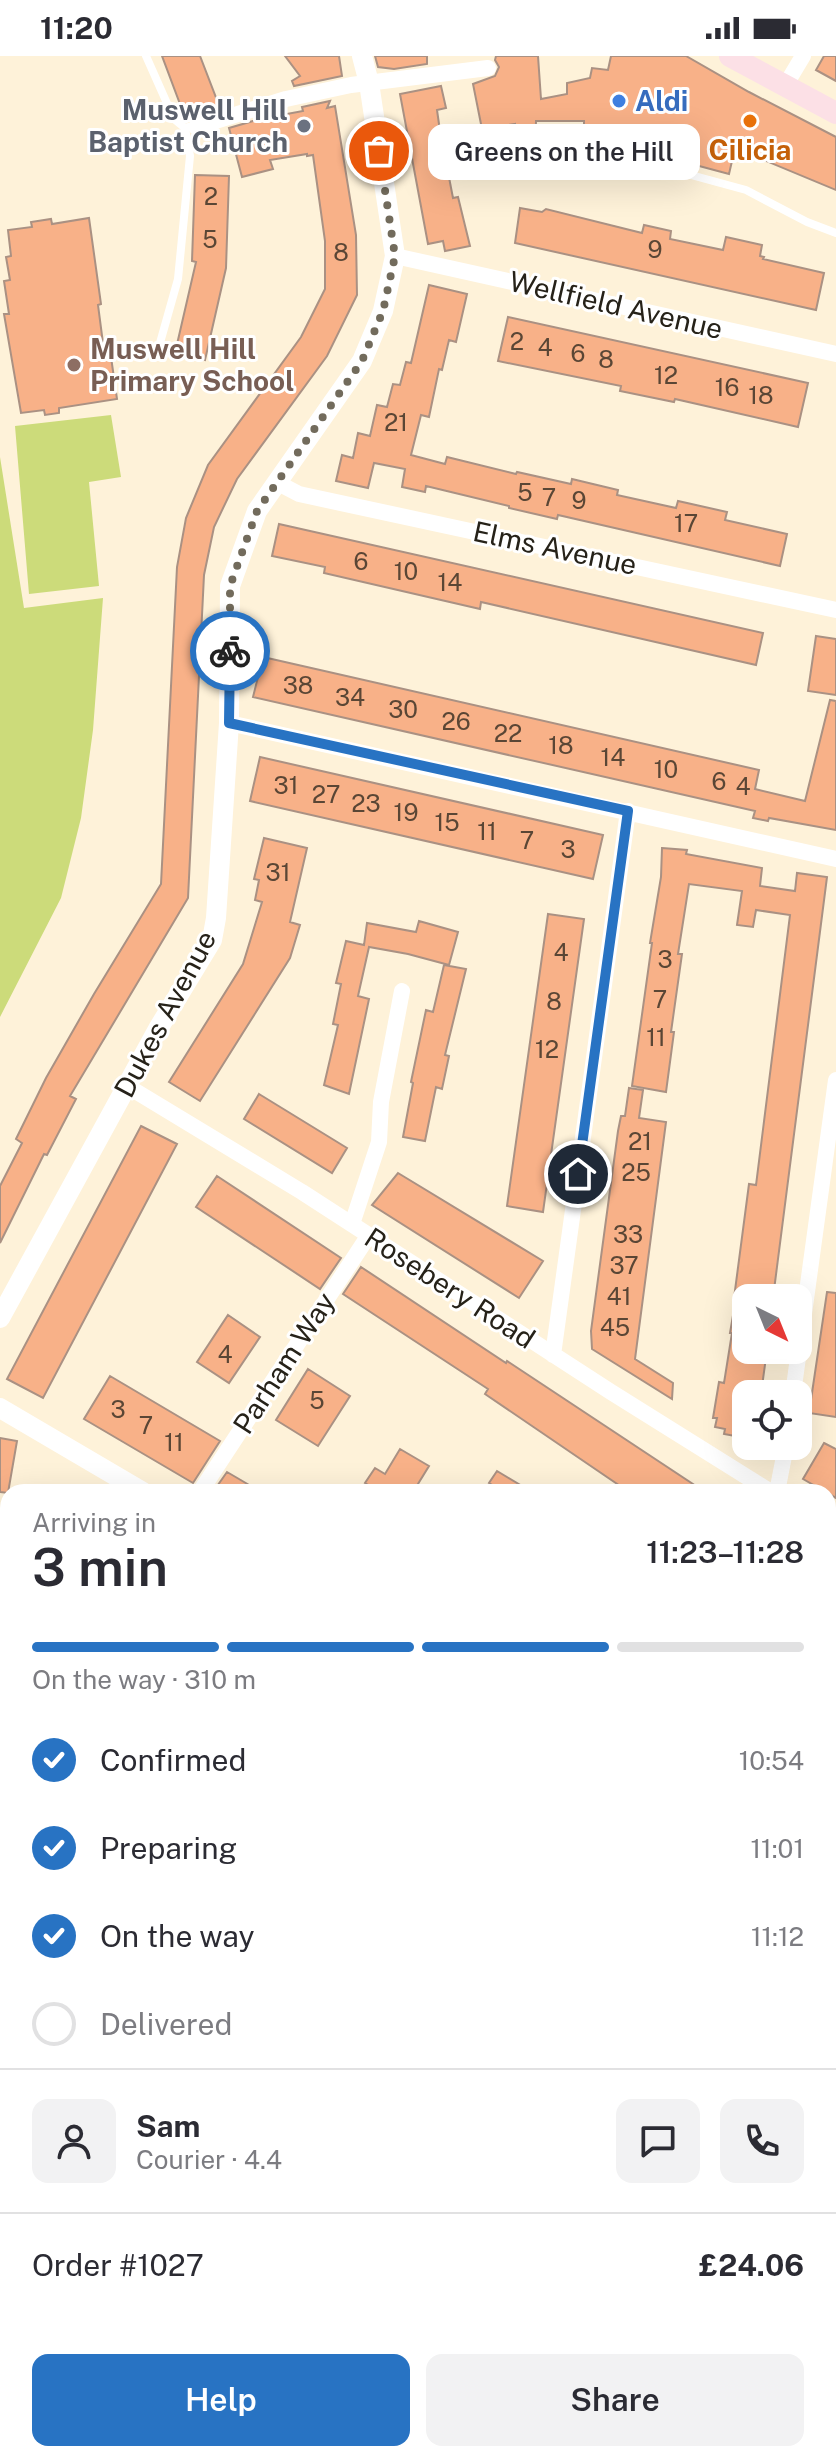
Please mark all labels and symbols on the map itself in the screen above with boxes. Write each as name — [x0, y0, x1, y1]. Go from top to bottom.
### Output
place label: Aldi — [635, 84, 688, 117]
marker: Aldi — [610, 92, 628, 110]
place label: Muswell Hill Baptist Church — [88, 93, 288, 158]
marker: Cilicia — [741, 112, 759, 130]
marker: Muswell Hill Baptist Church — [295, 117, 313, 135]
pin — [345, 117, 413, 185]
callout: Greens on the Hill — [427, 123, 699, 179]
place label: Cilicia — [709, 133, 791, 166]
house number: 2 — [204, 182, 218, 210]
house number: 5 — [202, 225, 218, 253]
house number: 9 — [648, 235, 663, 263]
house number: 8 — [333, 238, 349, 266]
street label: Wellfield Avenue — [506, 264, 726, 345]
house number: 2 — [510, 327, 524, 355]
place label: Muswell Hill Primary School — [90, 332, 294, 397]
house number: 4 — [537, 333, 553, 361]
house number: 6 — [571, 339, 585, 367]
house number: 8 — [598, 345, 614, 373]
marker: Muswell Hill Primary School — [65, 356, 83, 374]
house number: 12 — [654, 361, 678, 389]
house number: 16 — [715, 373, 739, 401]
house number: 18 — [748, 381, 774, 409]
house number: 21 — [384, 408, 408, 436]
house number: 5 — [517, 478, 533, 506]
house number: 7 — [542, 483, 556, 511]
house number: 9 — [572, 486, 587, 514]
house number: 17 — [674, 509, 698, 537]
street label: Elms Avenue — [470, 514, 640, 581]
house number: 6 — [354, 547, 368, 575]
house number: 10 — [394, 557, 418, 585]
house number: 14 — [438, 568, 462, 596]
courier — [190, 611, 270, 691]
house number: 38 — [283, 671, 313, 699]
house number: 34 — [335, 683, 365, 711]
house number: 30 — [388, 695, 418, 723]
house number: 26 — [441, 707, 471, 735]
house number: 22 — [494, 719, 522, 747]
house number: 18 — [548, 731, 574, 759]
house number: 14 — [601, 743, 625, 771]
house number: 10 — [654, 755, 678, 783]
house number: 6 — [712, 767, 726, 795]
house number: 31 — [274, 771, 298, 799]
house number: 4 — [735, 772, 751, 800]
house number: 27 — [312, 780, 340, 808]
house number: 23 — [351, 789, 381, 817]
house number: 19 — [394, 798, 418, 826]
house number: 15 — [434, 808, 460, 836]
house number: 11 — [477, 817, 497, 845]
house number: 7 — [520, 826, 534, 854]
house number: 3 — [560, 835, 576, 863]
house number: 31 — [266, 858, 290, 886]
street label: Dukes Avenue — [107, 925, 222, 1103]
house number: 4 — [553, 938, 569, 966]
house number: 3 — [657, 945, 673, 973]
house number: 7 — [653, 985, 667, 1013]
house number: 8 — [546, 987, 562, 1015]
house number: 11 — [646, 1023, 666, 1051]
house number: 12 — [535, 1035, 559, 1063]
house number: 21 — [628, 1127, 652, 1155]
pin — [544, 1140, 612, 1208]
house number: 25 — [621, 1158, 651, 1186]
street label: Rosebery Road — [359, 1220, 542, 1355]
house number: 33 — [613, 1220, 643, 1248]
house number: 37 — [609, 1251, 639, 1279]
house number: 41 — [607, 1282, 631, 1310]
north arrow — [732, 1284, 812, 1364]
street label: Parham Way — [226, 1286, 341, 1439]
house number: 45 — [600, 1313, 630, 1341]
house number: 4 — [217, 1340, 233, 1368]
house number: 5 — [309, 1386, 325, 1414]
house number: 3 — [110, 1395, 126, 1423]
house number: 7 — [139, 1411, 153, 1439]
house number: 11 — [164, 1428, 184, 1456]

